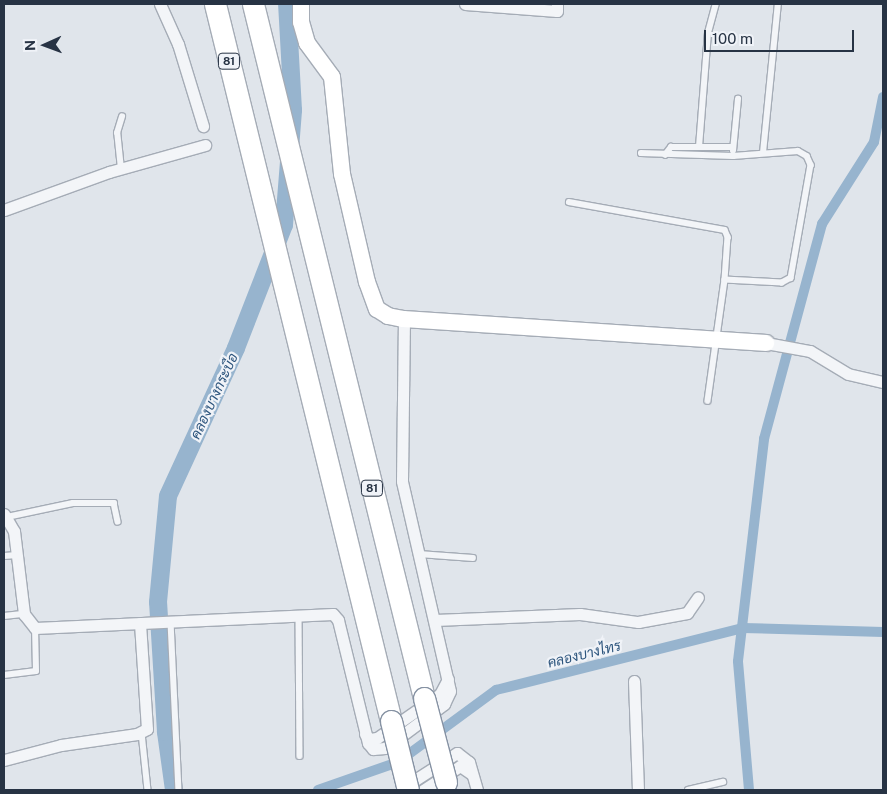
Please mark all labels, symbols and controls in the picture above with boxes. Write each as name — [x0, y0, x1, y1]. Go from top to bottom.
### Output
north arrow — [20, 20, 70, 70]
scale bar — [707, 20, 857, 52]
text: 100 m — [712, 30, 753, 47]
text: N — [22, 40, 38, 51]
road number: 81 — [218, 52, 240, 70]
water label: คลองบางกระบือ — [187, 350, 241, 442]
road number: 81 — [361, 479, 383, 496]
water label: คลองบางไทร — [546, 637, 622, 671]

